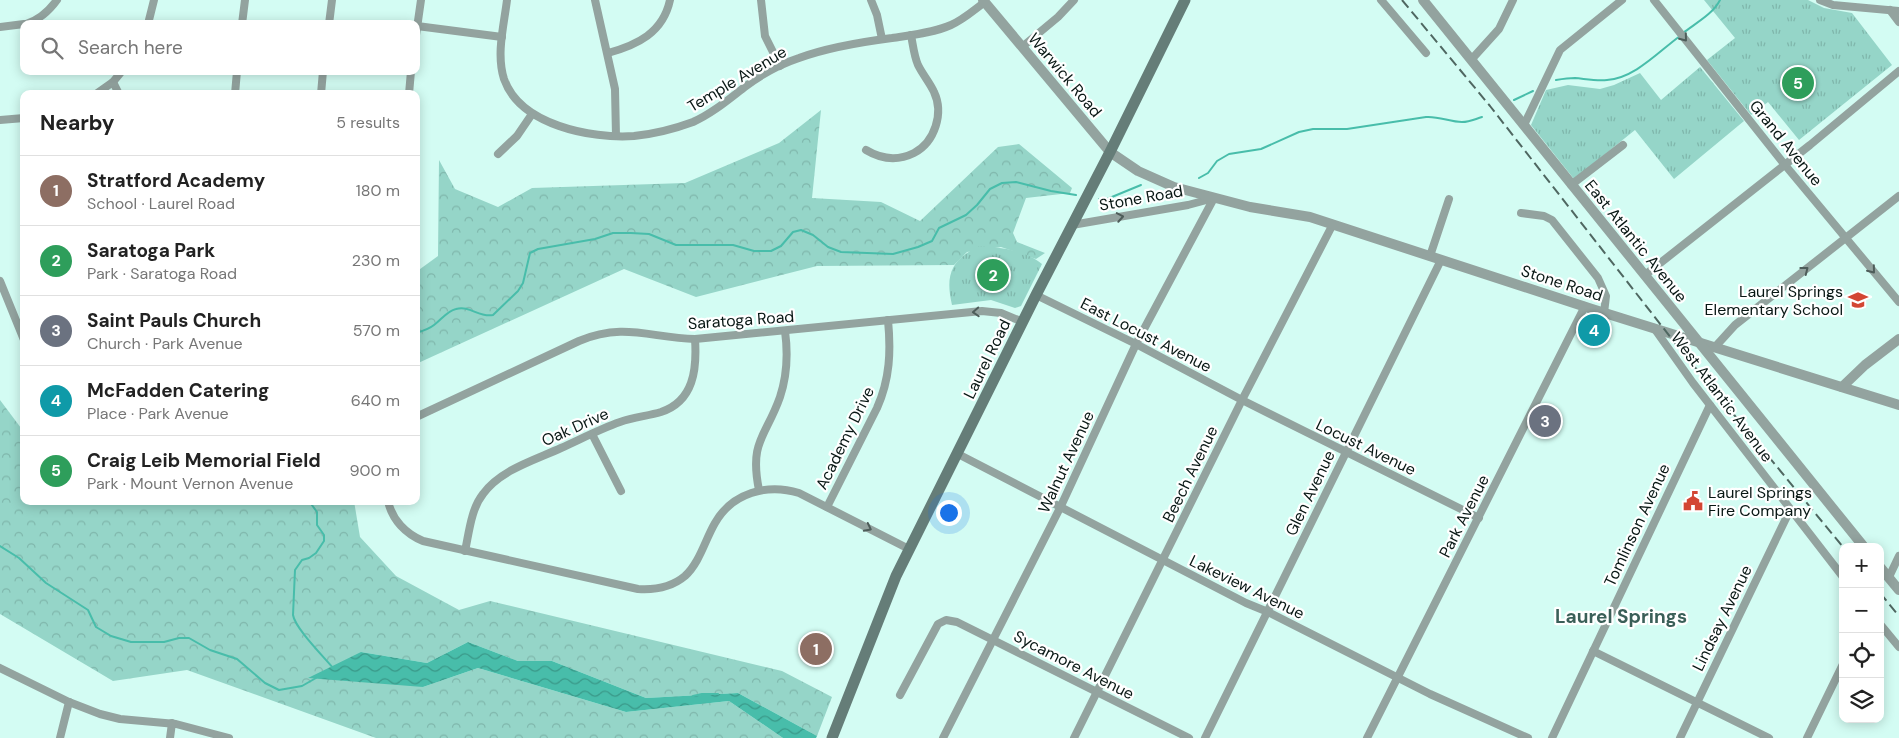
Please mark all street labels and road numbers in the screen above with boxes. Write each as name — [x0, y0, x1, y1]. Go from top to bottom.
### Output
street label: Warwick Road — [1023, 28, 1107, 122]
street label: Temple Avenue — [684, 41, 790, 117]
street label: Grand Avenue — [1745, 96, 1827, 190]
street label: East Atlantic Avenue — [1580, 176, 1692, 306]
street label: Stone Road — [1098, 180, 1184, 216]
street label: Stone Road — [1519, 260, 1605, 306]
street label: East Locust Avenue — [1077, 293, 1215, 377]
street label: Saratoga Road — [687, 306, 795, 334]
street label: Laurel Road — [959, 316, 1015, 402]
street label: West Atlantic Avenue — [1666, 328, 1778, 466]
street label: Academy Drive — [811, 383, 879, 493]
street label: Oak Drive — [538, 403, 612, 451]
street label: Walnut Avenue — [1033, 408, 1099, 516]
street label: Locust Avenue — [1313, 414, 1419, 480]
street label: Beech Avenue — [1158, 422, 1222, 526]
street label: Glen Avenue — [1280, 447, 1340, 539]
street label: Tomlinson Avenue — [1599, 460, 1675, 590]
street label: Park Avenue — [1434, 471, 1494, 561]
street label: Lakeview Avenue — [1186, 550, 1308, 624]
street label: Lindsay Avenue — [1687, 561, 1757, 675]
street label: Sycamore Avenue — [1010, 626, 1138, 704]

